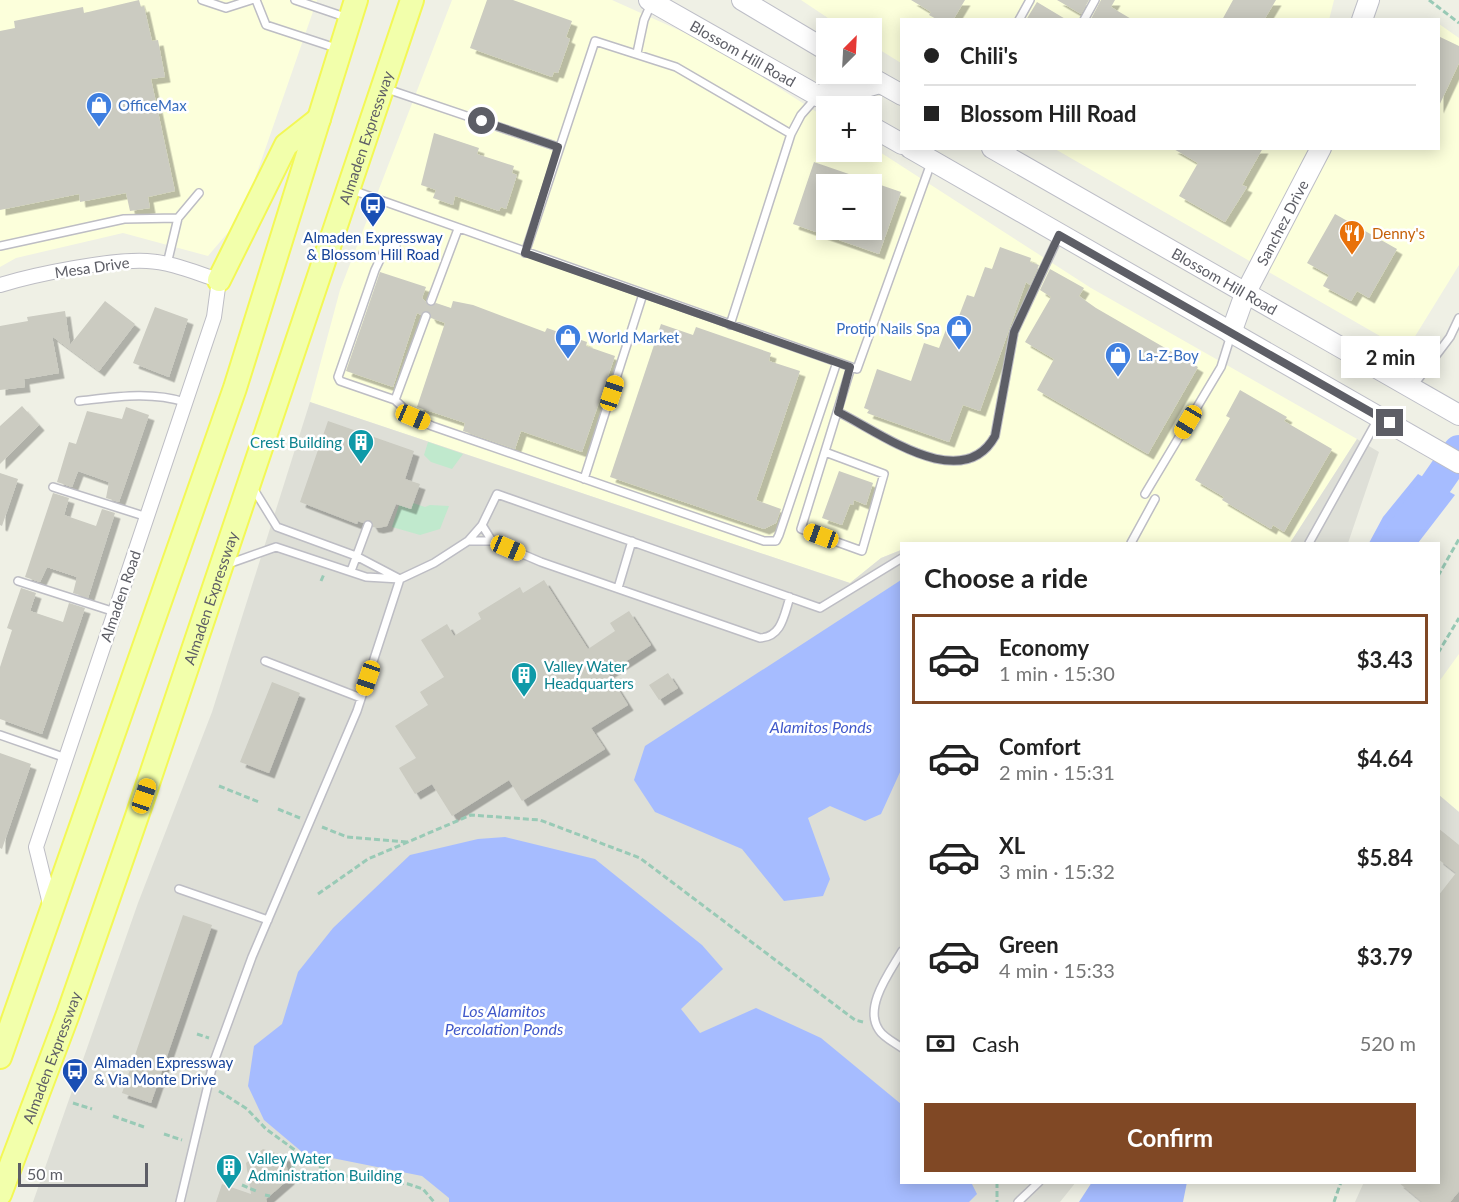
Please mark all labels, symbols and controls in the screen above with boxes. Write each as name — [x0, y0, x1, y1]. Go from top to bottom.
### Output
street label: Blossom Hill Road — [687, 16, 799, 90]
north arrow — [816, 18, 882, 84]
map controls — [816, 18, 882, 240]
text: Chili's — [960, 42, 1018, 69]
street label: Almaden Expressway — [335, 68, 397, 207]
shop icon: OfficeMax — [84, 90, 114, 128]
place label: OfficeMax — [118, 96, 187, 114]
button: + — [816, 96, 882, 162]
text: Blossom Hill Road — [960, 100, 1137, 127]
route start — [468, 107, 495, 134]
button: − — [816, 174, 882, 240]
street label: Sanchez Drive — [1253, 177, 1312, 268]
bus stop icon: Almaden Expressway & Blossom Hill Road — [358, 190, 388, 228]
restaurant icon: Denny's — [1337, 218, 1367, 256]
place label: Denny's — [1372, 224, 1425, 242]
place label: Almaden Expressway & Blossom Hill Road — [303, 228, 443, 263]
street label: Blossom Hill Road — [1169, 244, 1281, 318]
street label: Mesa Drive — [54, 253, 131, 281]
shop icon: Protip Nails Spa — [944, 313, 974, 351]
place label: Protip Nails Spa — [836, 319, 940, 337]
shop icon: World Market — [553, 322, 583, 360]
place label: World Market — [588, 328, 680, 346]
callout: 2 min — [1340, 336, 1440, 378]
shop icon: La-Z-Boy — [1103, 340, 1133, 378]
text: 2 min — [1366, 345, 1415, 369]
place label: La-Z-Boy — [1138, 346, 1199, 364]
car — [598, 373, 626, 413]
car — [393, 402, 433, 432]
car — [1171, 402, 1205, 442]
route end — [1376, 409, 1403, 436]
building icon: Crest Building — [346, 427, 376, 465]
place label: Crest Building — [250, 433, 342, 451]
car — [801, 521, 841, 551]
street label: Almaden Expressway — [180, 529, 241, 667]
car — [488, 533, 528, 563]
street label: Almaden Road — [96, 548, 144, 644]
text: Choose a ride — [924, 561, 1088, 594]
icon: car — [927, 632, 981, 686]
text: Economy — [999, 634, 1089, 661]
text: $3.43 — [1357, 646, 1413, 673]
place label: Valley Water Headquarters — [544, 657, 634, 692]
car — [354, 658, 382, 698]
building icon: Valley Water Headquarters — [509, 660, 539, 698]
text: 1 min · 15:30 — [999, 661, 1115, 685]
water label: Alamitos Ponds — [769, 717, 873, 736]
icon: car — [927, 731, 981, 785]
text: Comfort — [999, 733, 1081, 760]
text: $4.64 — [1357, 745, 1413, 772]
text: 2 min · 15:31 — [999, 760, 1115, 784]
car — [130, 776, 158, 816]
icon: car — [927, 830, 981, 884]
text: XL — [999, 832, 1025, 859]
text: $5.84 — [1357, 844, 1413, 871]
text: 3 min · 15:32 — [999, 859, 1115, 883]
icon: car — [927, 929, 981, 983]
text: Green — [999, 931, 1059, 958]
text: $3.79 — [1357, 943, 1413, 970]
text: 4 min · 15:33 — [999, 958, 1115, 982]
street label: Almaden Expressway — [19, 989, 84, 1126]
water label: Los Alamitos Percolation Ponds — [445, 1001, 564, 1038]
icon: cash — [924, 1027, 957, 1060]
text: Cash — [972, 1030, 1019, 1057]
text: 520 m — [1360, 1031, 1416, 1055]
place label: Almaden Expressway & Via Monte Drive — [94, 1053, 234, 1088]
bus stop icon: Almaden Expressway & Via Monte Drive — [60, 1056, 90, 1094]
button: Confirm — [924, 1103, 1416, 1172]
place label: Valley Water Administration Building — [248, 1149, 402, 1184]
building icon: Valley Water Administration Building — [214, 1152, 244, 1190]
scale bar — [18, 1160, 148, 1188]
text: 50 m — [27, 1164, 63, 1183]

